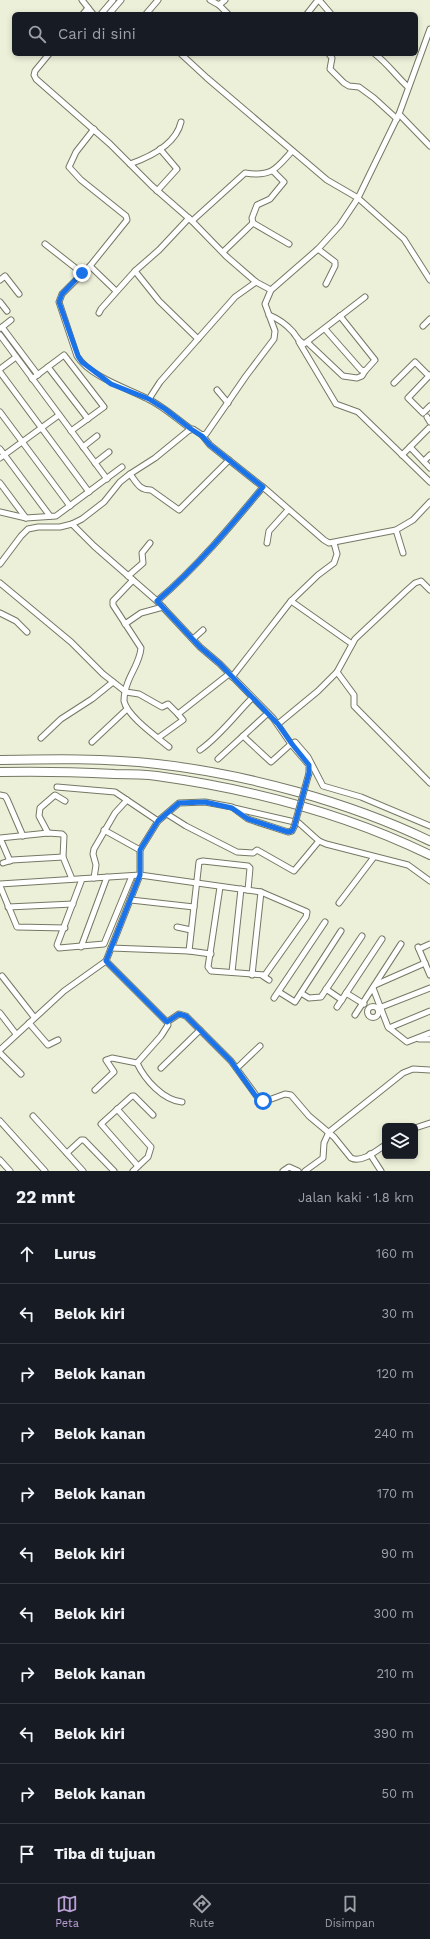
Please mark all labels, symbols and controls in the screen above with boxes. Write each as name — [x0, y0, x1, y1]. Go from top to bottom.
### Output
search box — [12, 12, 418, 56]
icon: search — [26, 23, 48, 45]
text: Cari di sini — [58, 25, 136, 43]
route end — [73, 264, 91, 282]
route start — [254, 1092, 272, 1110]
map controls — [382, 1123, 418, 1159]
button: layers — [382, 1123, 418, 1159]
text: 22 mnt — [16, 1187, 75, 1207]
text: Jalan kaki · 1.8 km — [298, 1190, 414, 1205]
icon: ahead — [16, 1243, 38, 1265]
text: Lurus — [54, 1245, 96, 1263]
text: 160 m — [376, 1246, 414, 1261]
icon: left — [16, 1303, 38, 1325]
text: Belok kiri — [54, 1305, 125, 1323]
text: 30 m — [382, 1306, 414, 1321]
icon: right — [16, 1363, 38, 1385]
text: Belok kanan — [54, 1365, 145, 1383]
text: 120 m — [376, 1366, 414, 1381]
icon: right — [16, 1423, 38, 1445]
text: Belok kanan — [54, 1425, 145, 1443]
text: 240 m — [374, 1426, 414, 1441]
icon: right — [16, 1483, 38, 1505]
text: Belok kanan — [54, 1485, 145, 1503]
text: 170 m — [377, 1486, 414, 1501]
icon: left — [16, 1543, 38, 1565]
text: Belok kiri — [54, 1545, 125, 1563]
text: 90 m — [381, 1546, 414, 1561]
icon: left — [16, 1603, 38, 1625]
text: Belok kiri — [54, 1605, 125, 1623]
text: 300 m — [373, 1606, 414, 1621]
icon: right — [16, 1663, 38, 1685]
text: Belok kanan — [54, 1665, 145, 1683]
text: 210 m — [376, 1666, 414, 1681]
icon: left — [16, 1723, 38, 1745]
text: Belok kiri — [54, 1725, 125, 1743]
text: 390 m — [373, 1726, 414, 1741]
icon: right — [16, 1783, 38, 1805]
text: Belok kanan — [54, 1785, 145, 1803]
text: 50 m — [382, 1786, 414, 1801]
icon: arrive — [16, 1843, 38, 1865]
text: Tiba di tujuan — [54, 1845, 156, 1863]
tab: Peta — [55, 1893, 79, 1930]
tab: Rute — [189, 1893, 214, 1930]
tab: Disimpan — [325, 1893, 375, 1930]

